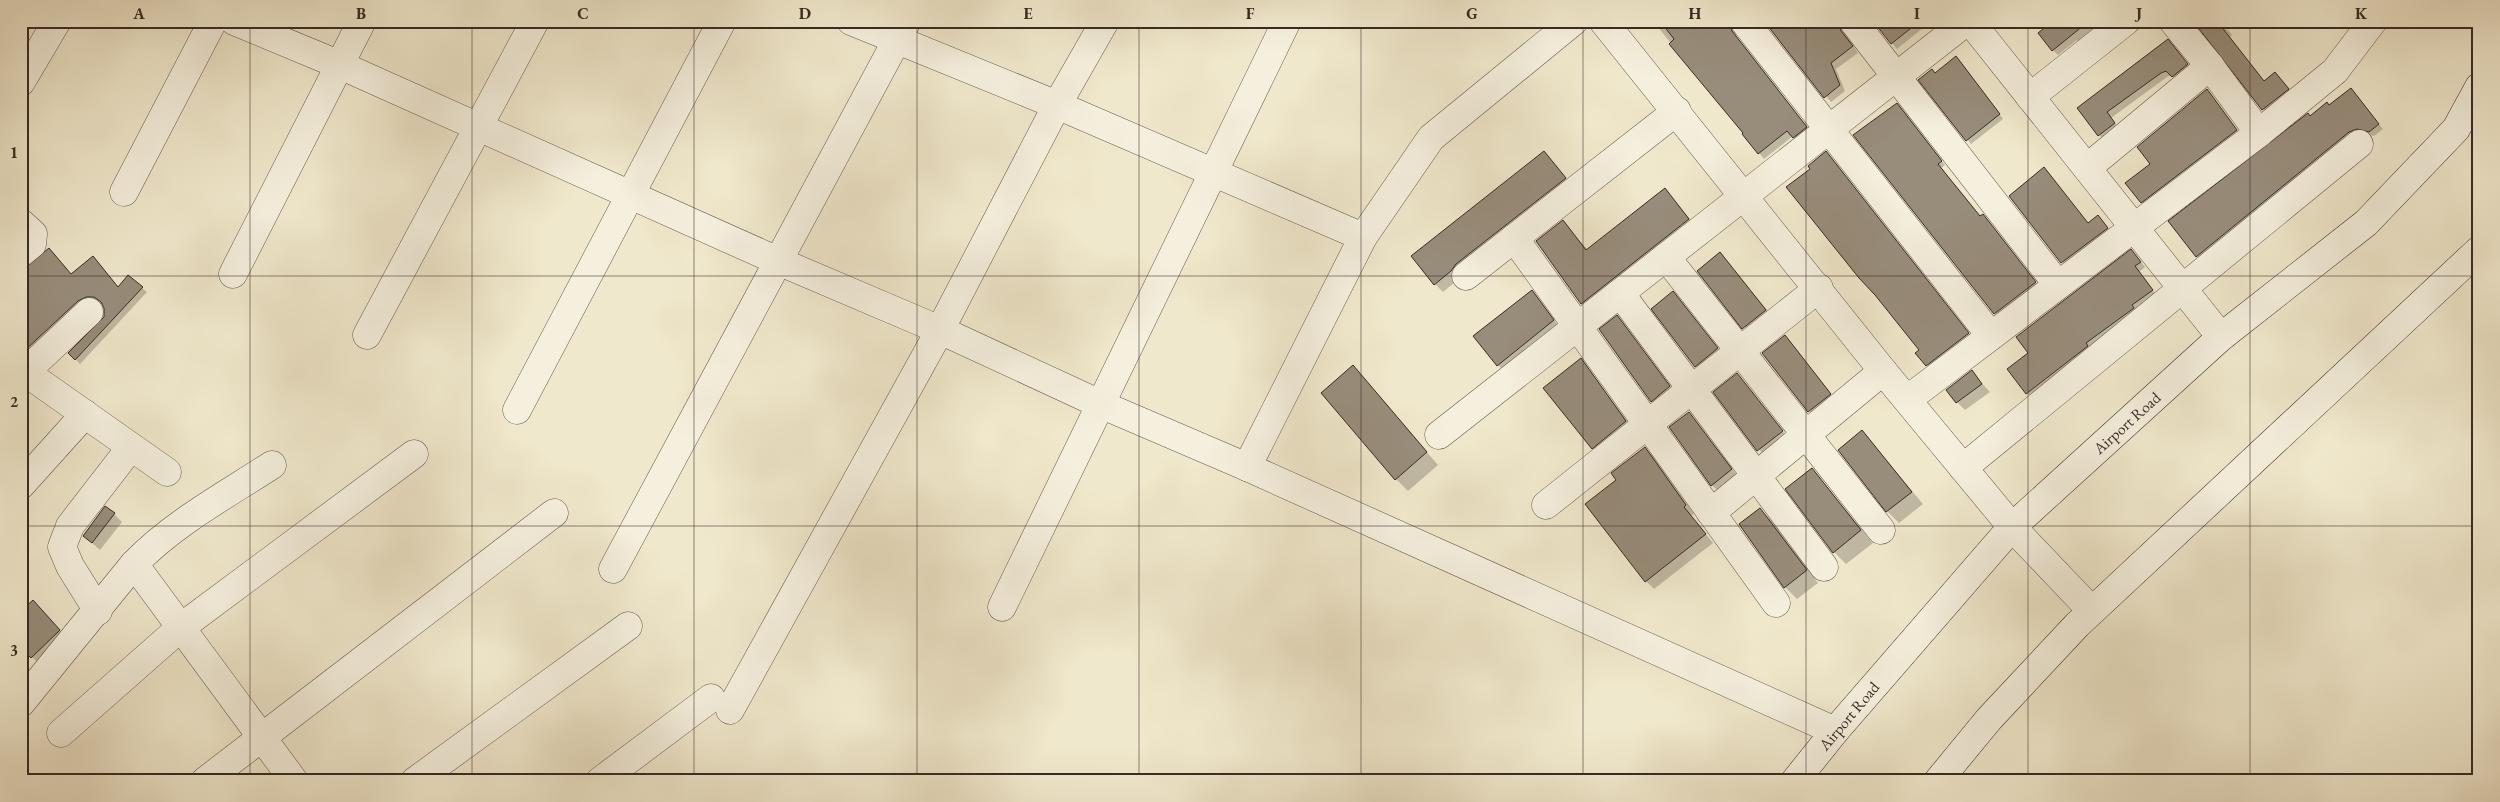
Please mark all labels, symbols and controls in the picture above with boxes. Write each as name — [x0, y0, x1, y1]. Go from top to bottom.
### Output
text: A — [132, 3, 145, 24]
text: B — [356, 3, 366, 24]
text: C — [577, 3, 589, 24]
text: D — [799, 3, 811, 24]
text: E — [1023, 3, 1033, 24]
text: F — [1246, 3, 1255, 24]
text: G — [1466, 3, 1478, 24]
text: H — [1689, 3, 1702, 24]
text: I — [1914, 3, 1920, 24]
text: J — [2134, 3, 2142, 24]
text: K — [2355, 3, 2368, 24]
text: 1 — [10, 142, 18, 163]
street label: Airport Road — [2088, 387, 2166, 459]
text: 2 — [10, 391, 19, 412]
text: 3 — [10, 640, 18, 661]
street label: Airport Road — [1813, 677, 1884, 756]

